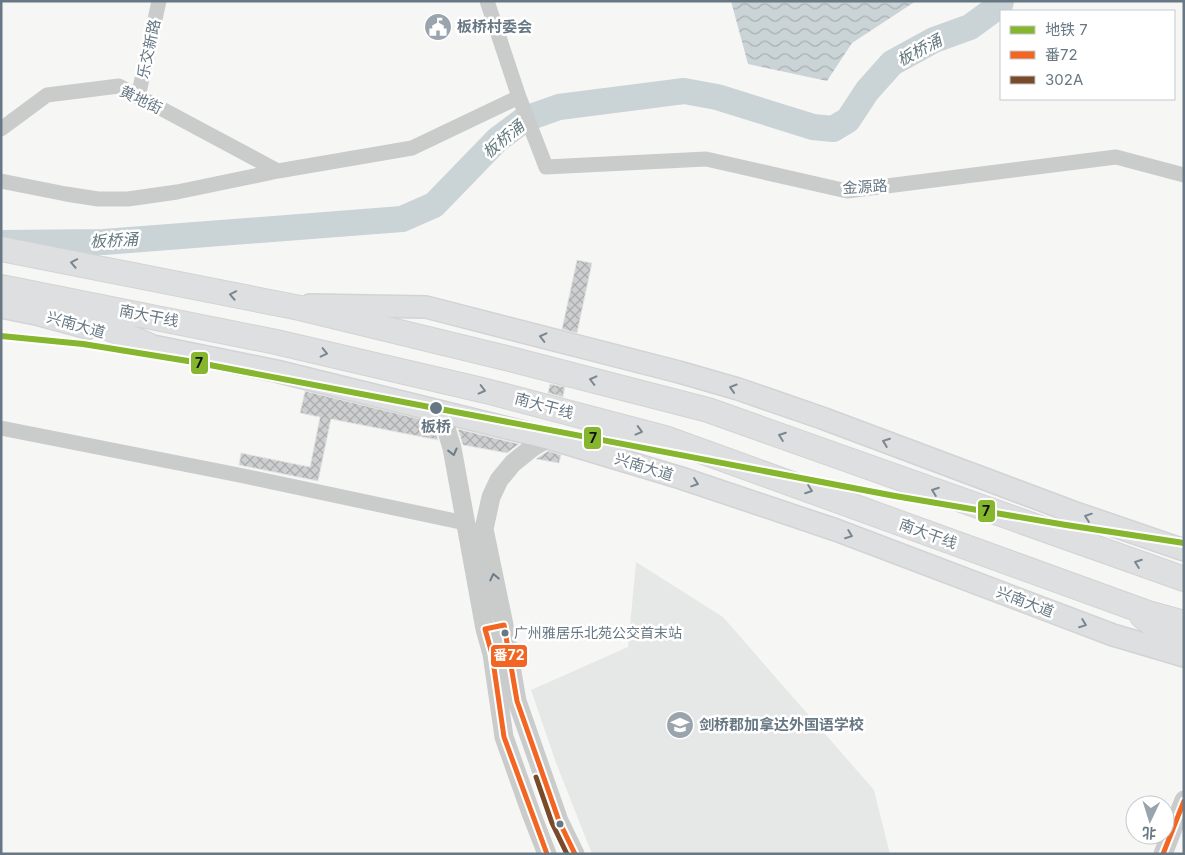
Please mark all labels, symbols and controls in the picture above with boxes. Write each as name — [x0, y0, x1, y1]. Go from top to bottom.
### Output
legend — [1000, 10, 1175, 100]
public building icon: 板桥村委会 — [423, 12, 453, 42]
place label: 板桥村委会 — [457, 17, 532, 36]
street label: 乐交新路 — [133, 18, 164, 80]
text: 地铁 7 — [1045, 20, 1088, 39]
water label: 板桥涌 — [893, 29, 947, 70]
text: 番72 — [1045, 45, 1078, 64]
text: 302A — [1045, 70, 1083, 89]
street label: 黄地街 — [117, 81, 166, 118]
water label: 板桥涌 — [478, 115, 529, 162]
street label: 金源路 — [842, 176, 888, 197]
water label: 板桥涌 — [90, 229, 140, 251]
one-way arrow — [70, 258, 79, 269]
one-way arrow — [229, 290, 238, 301]
street label: 南大干线 — [118, 300, 180, 331]
street label: 兴南大道 — [45, 307, 108, 342]
one-way arrow — [538, 332, 547, 343]
one-way arrow — [319, 347, 328, 358]
line badge: 7 — [190, 351, 209, 375]
text: 7 — [195, 354, 203, 371]
one-way arrow — [589, 375, 598, 386]
one-way arrow — [477, 384, 486, 395]
one-way arrow — [730, 384, 738, 394]
street label: 南大干线 — [513, 389, 576, 422]
marker: 板桥 — [428, 400, 444, 416]
place label: 板桥 — [421, 417, 451, 436]
one-way arrow — [635, 425, 644, 436]
line badge: 7 — [583, 426, 602, 450]
text: 7 — [589, 429, 597, 446]
one-way arrow — [778, 432, 787, 442]
one-way arrow — [883, 438, 891, 448]
one-way arrow — [447, 448, 458, 457]
street label: 兴南大道 — [613, 449, 676, 484]
one-way arrow — [691, 477, 699, 487]
one-way arrow — [804, 484, 813, 494]
one-way arrow — [931, 487, 940, 497]
line badge: 7 — [977, 499, 996, 523]
text: 7 — [982, 502, 990, 519]
one-way arrow — [1084, 513, 1093, 523]
street label: 南大干线 — [897, 514, 960, 553]
one-way arrow — [844, 529, 853, 539]
one-way arrow — [1134, 559, 1142, 569]
one-way arrow — [489, 573, 500, 582]
street label: 兴南大道 — [994, 582, 1057, 621]
one-way arrow — [1078, 618, 1087, 628]
place label: 广州雅居乐北苑公交首末站 — [514, 624, 682, 641]
marker: 广州雅居乐北苑公交首末站 — [500, 628, 510, 638]
line badge: 番72 — [490, 644, 528, 668]
text: 番72 — [494, 646, 525, 663]
school or university icon: 剑桥郡加拿达外国语学校 — [665, 710, 695, 740]
place label: 剑桥郡加拿达外国语学校 — [699, 715, 864, 734]
north arrow — [1125, 795, 1175, 845]
unlabelled marker — [555, 819, 565, 829]
text: 北 — [1141, 824, 1157, 842]

